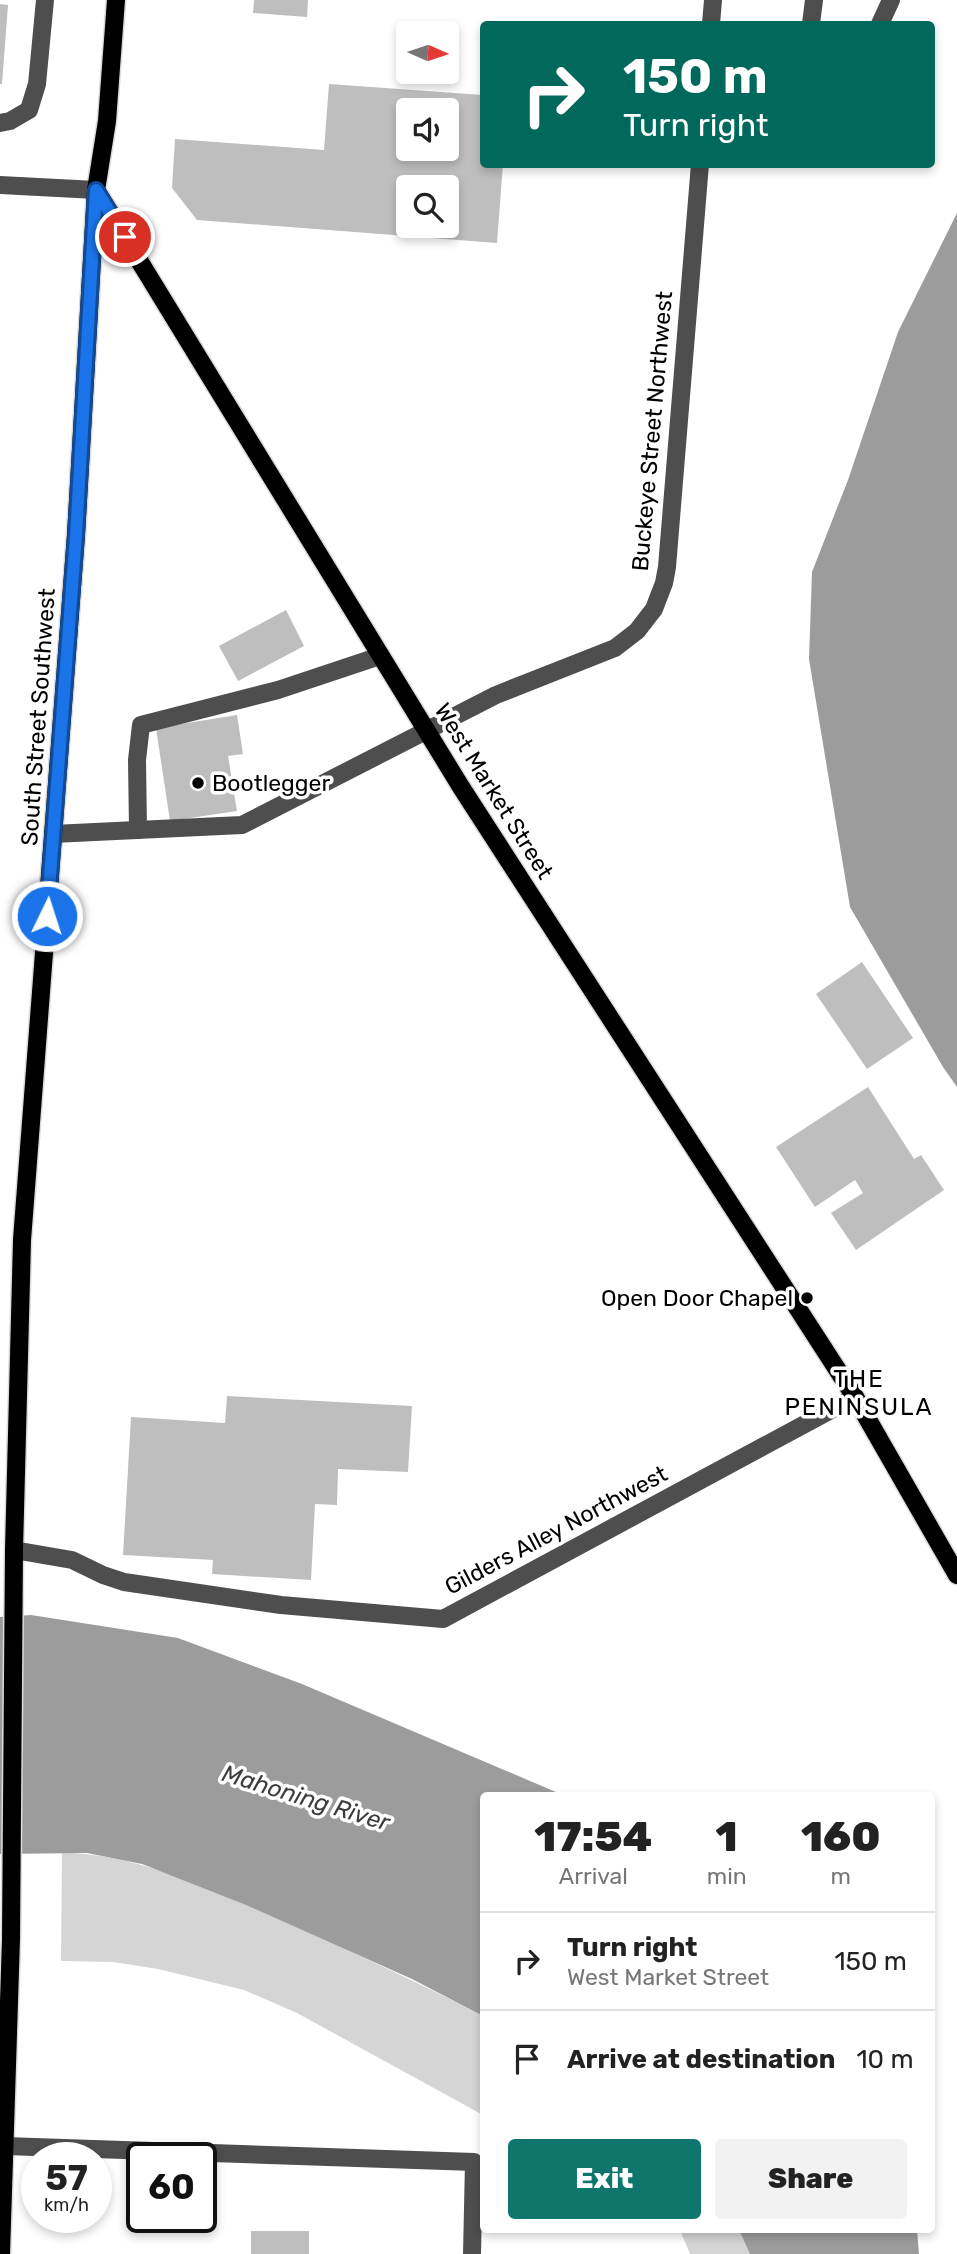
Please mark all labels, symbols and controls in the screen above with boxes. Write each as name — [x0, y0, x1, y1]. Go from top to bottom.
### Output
north arrow — [396, 21, 458, 84]
map controls — [396, 21, 459, 238]
text: 150 m — [623, 47, 768, 105]
icon: right — [508, 49, 599, 140]
button: sound — [396, 98, 459, 161]
text: Turn right — [623, 106, 768, 144]
button: search — [396, 175, 459, 238]
pin — [95, 207, 155, 267]
icon: arrive — [106, 218, 144, 256]
street label: Buckeye Street Northwest — [626, 290, 678, 572]
street label: South Street Southwest — [15, 587, 61, 847]
street label: West Market Street — [429, 698, 559, 884]
place label: Bootlegger — [212, 769, 330, 797]
marker: Bootlegger — [190, 775, 206, 791]
position arrow — [10, 879, 84, 953]
place label: Open Door Chapel — [601, 1284, 793, 1312]
marker: Open Door Chapel — [799, 1290, 815, 1306]
district label: THE PENINSULA — [784, 1365, 934, 1421]
street label: Gilders Alley Northwest — [440, 1459, 672, 1601]
water label: Mahoning River — [219, 1759, 394, 1837]
text: 17:54 — [534, 1812, 652, 1862]
text: 1 — [716, 1812, 738, 1862]
text: 160 — [801, 1812, 881, 1862]
text: Arrival — [559, 1862, 628, 1890]
text: min — [707, 1862, 747, 1890]
text: m — [831, 1862, 851, 1890]
text: Turn right — [567, 1932, 697, 1963]
icon: right — [508, 1942, 546, 1980]
text: 150 m — [834, 1946, 907, 1977]
text: West Market Street — [567, 1963, 769, 1991]
icon: arrive — [508, 2040, 546, 2078]
text: Arrive at destination — [567, 2044, 835, 2075]
text: 10 m — [856, 2044, 914, 2075]
button: Exit — [508, 2139, 701, 2219]
button: Share — [715, 2139, 907, 2219]
speed limit sign: 60 — [126, 2142, 217, 2233]
text: 57 — [45, 2157, 88, 2199]
text: km/h — [44, 2194, 89, 2216]

